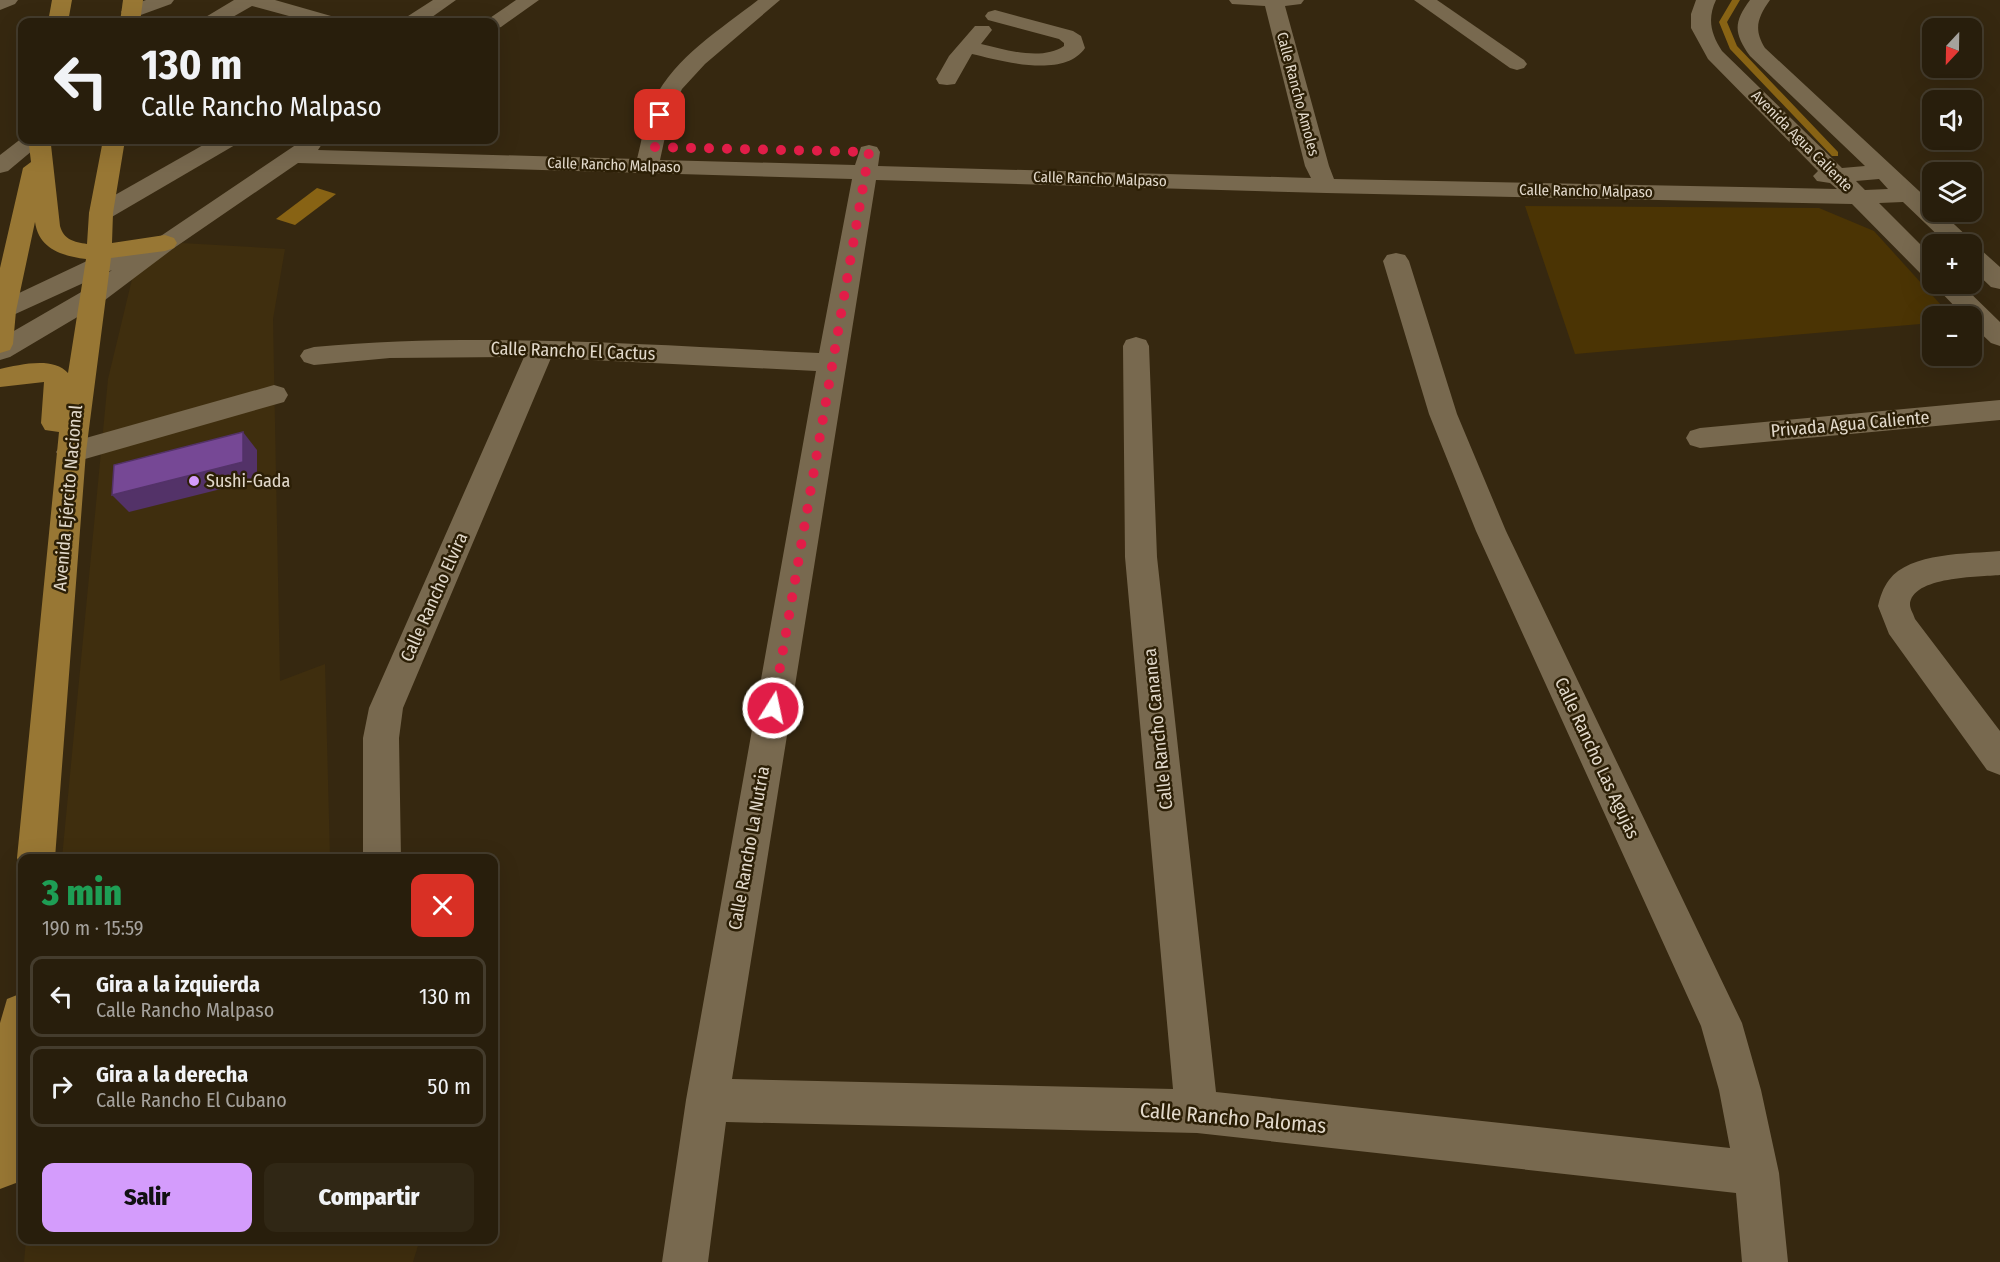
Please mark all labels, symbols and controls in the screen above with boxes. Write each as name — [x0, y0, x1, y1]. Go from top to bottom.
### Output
north arrow — [1922, 18, 1982, 78]
map controls — [1922, 18, 1982, 366]
street label: Calle Rancho Amoles — [1273, 30, 1323, 158]
text: 130 m — [141, 40, 242, 90]
icon: left — [42, 42, 120, 120]
street label: Avenida Agua Caliente — [1748, 87, 1856, 195]
pin — [634, 89, 685, 140]
button: sound — [1922, 90, 1982, 150]
text: Calle Rancho Malpaso — [141, 91, 382, 123]
icon: arrive — [643, 98, 676, 131]
street label: Calle Rancho Malpaso — [547, 154, 681, 176]
button: layers — [1922, 162, 1982, 222]
street label: Calle Rancho Malpaso — [1033, 168, 1167, 190]
street label: Calle Rancho Malpaso — [1519, 181, 1653, 201]
button: + — [1922, 234, 1982, 294]
button: − — [1922, 306, 1982, 366]
street label: Calle Rancho El Cactus — [490, 337, 656, 365]
street label: Avenida Ejército Nacional — [49, 404, 87, 592]
street label: Privada Agua Caliente — [1770, 406, 1930, 442]
place label: Sushi-Gada — [206, 470, 290, 492]
marker: Sushi-Gada — [187, 474, 201, 488]
street label: Calle Rancho Elvira — [396, 529, 472, 665]
street label: Calle Rancho Cananea — [1139, 647, 1177, 811]
street label: Calle Rancho Las Agujas — [1550, 674, 1644, 842]
position arrow — [741, 676, 805, 740]
street label: Calle Rancho La Nutria — [724, 764, 774, 932]
text: 3 min — [42, 871, 122, 915]
button: close — [411, 874, 474, 937]
text: 190 m · 15:59 — [42, 916, 144, 940]
text: Gira a la izquierda — [96, 971, 260, 998]
icon: left — [45, 980, 78, 1013]
text: 130 m — [419, 983, 471, 1010]
text: Calle Rancho Malpaso — [96, 998, 274, 1022]
text: Gira a la derecha — [96, 1061, 248, 1088]
icon: right — [45, 1070, 78, 1103]
text: 50 m — [427, 1073, 471, 1100]
text: Calle Rancho El Cubano — [96, 1088, 287, 1112]
street label: Calle Rancho Palomas — [1139, 1097, 1327, 1139]
button: Salir — [42, 1163, 252, 1232]
button: Compartir — [264, 1163, 474, 1232]

